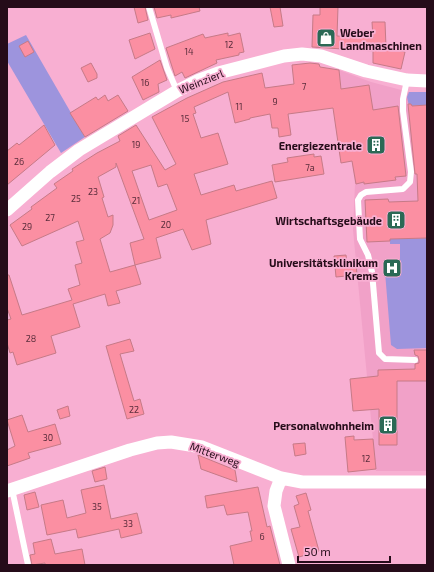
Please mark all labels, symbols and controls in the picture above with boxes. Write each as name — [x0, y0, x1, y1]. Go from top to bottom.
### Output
place label: Weber Landmaschinen — [340, 26, 422, 52]
shop icon: Weber Landmaschinen — [315, 27, 337, 49]
house number: 12 — [225, 39, 233, 50]
house number: 14 — [184, 46, 194, 57]
street label: Weinzierl — [177, 66, 226, 96]
house number: 16 — [141, 77, 149, 88]
house number: 7 — [302, 81, 307, 92]
house number: 9 — [272, 96, 278, 107]
house number: 11 — [235, 101, 243, 112]
house number: 15 — [181, 113, 189, 124]
building icon: Energiezentrale — [365, 134, 387, 156]
house number: 19 — [132, 139, 140, 150]
place label: Energiezentrale — [279, 139, 362, 152]
house number: 26 — [14, 156, 24, 167]
house number: 7a — [305, 162, 315, 173]
house number: 23 — [88, 186, 98, 197]
house number: 25 — [71, 193, 81, 204]
house number: 21 — [132, 195, 140, 206]
building icon: Wirtschaftsgebäude — [385, 209, 407, 231]
house number: 27 — [45, 212, 55, 223]
place label: Wirtschaftsgebäude — [275, 214, 382, 227]
house number: 20 — [161, 219, 171, 230]
house number: 29 — [22, 221, 32, 232]
place label: Universitätsklinikum Krems — [269, 256, 378, 282]
hospital icon: Universitätsklinikum Krems — [381, 257, 403, 279]
house number: 28 — [26, 333, 36, 344]
house number: 22 — [129, 404, 139, 415]
building icon: Personalwohnheim — [377, 414, 399, 436]
place label: Personalwohnheim — [273, 419, 374, 432]
house number: 30 — [43, 432, 53, 443]
street label: Mitterweg — [188, 439, 242, 469]
house number: 12 — [362, 453, 370, 464]
house number: 35 — [92, 501, 102, 512]
house number: 33 — [123, 518, 133, 529]
house number: 6 — [259, 531, 265, 542]
scale bar — [298, 538, 390, 564]
text: 50 m — [304, 544, 331, 558]

